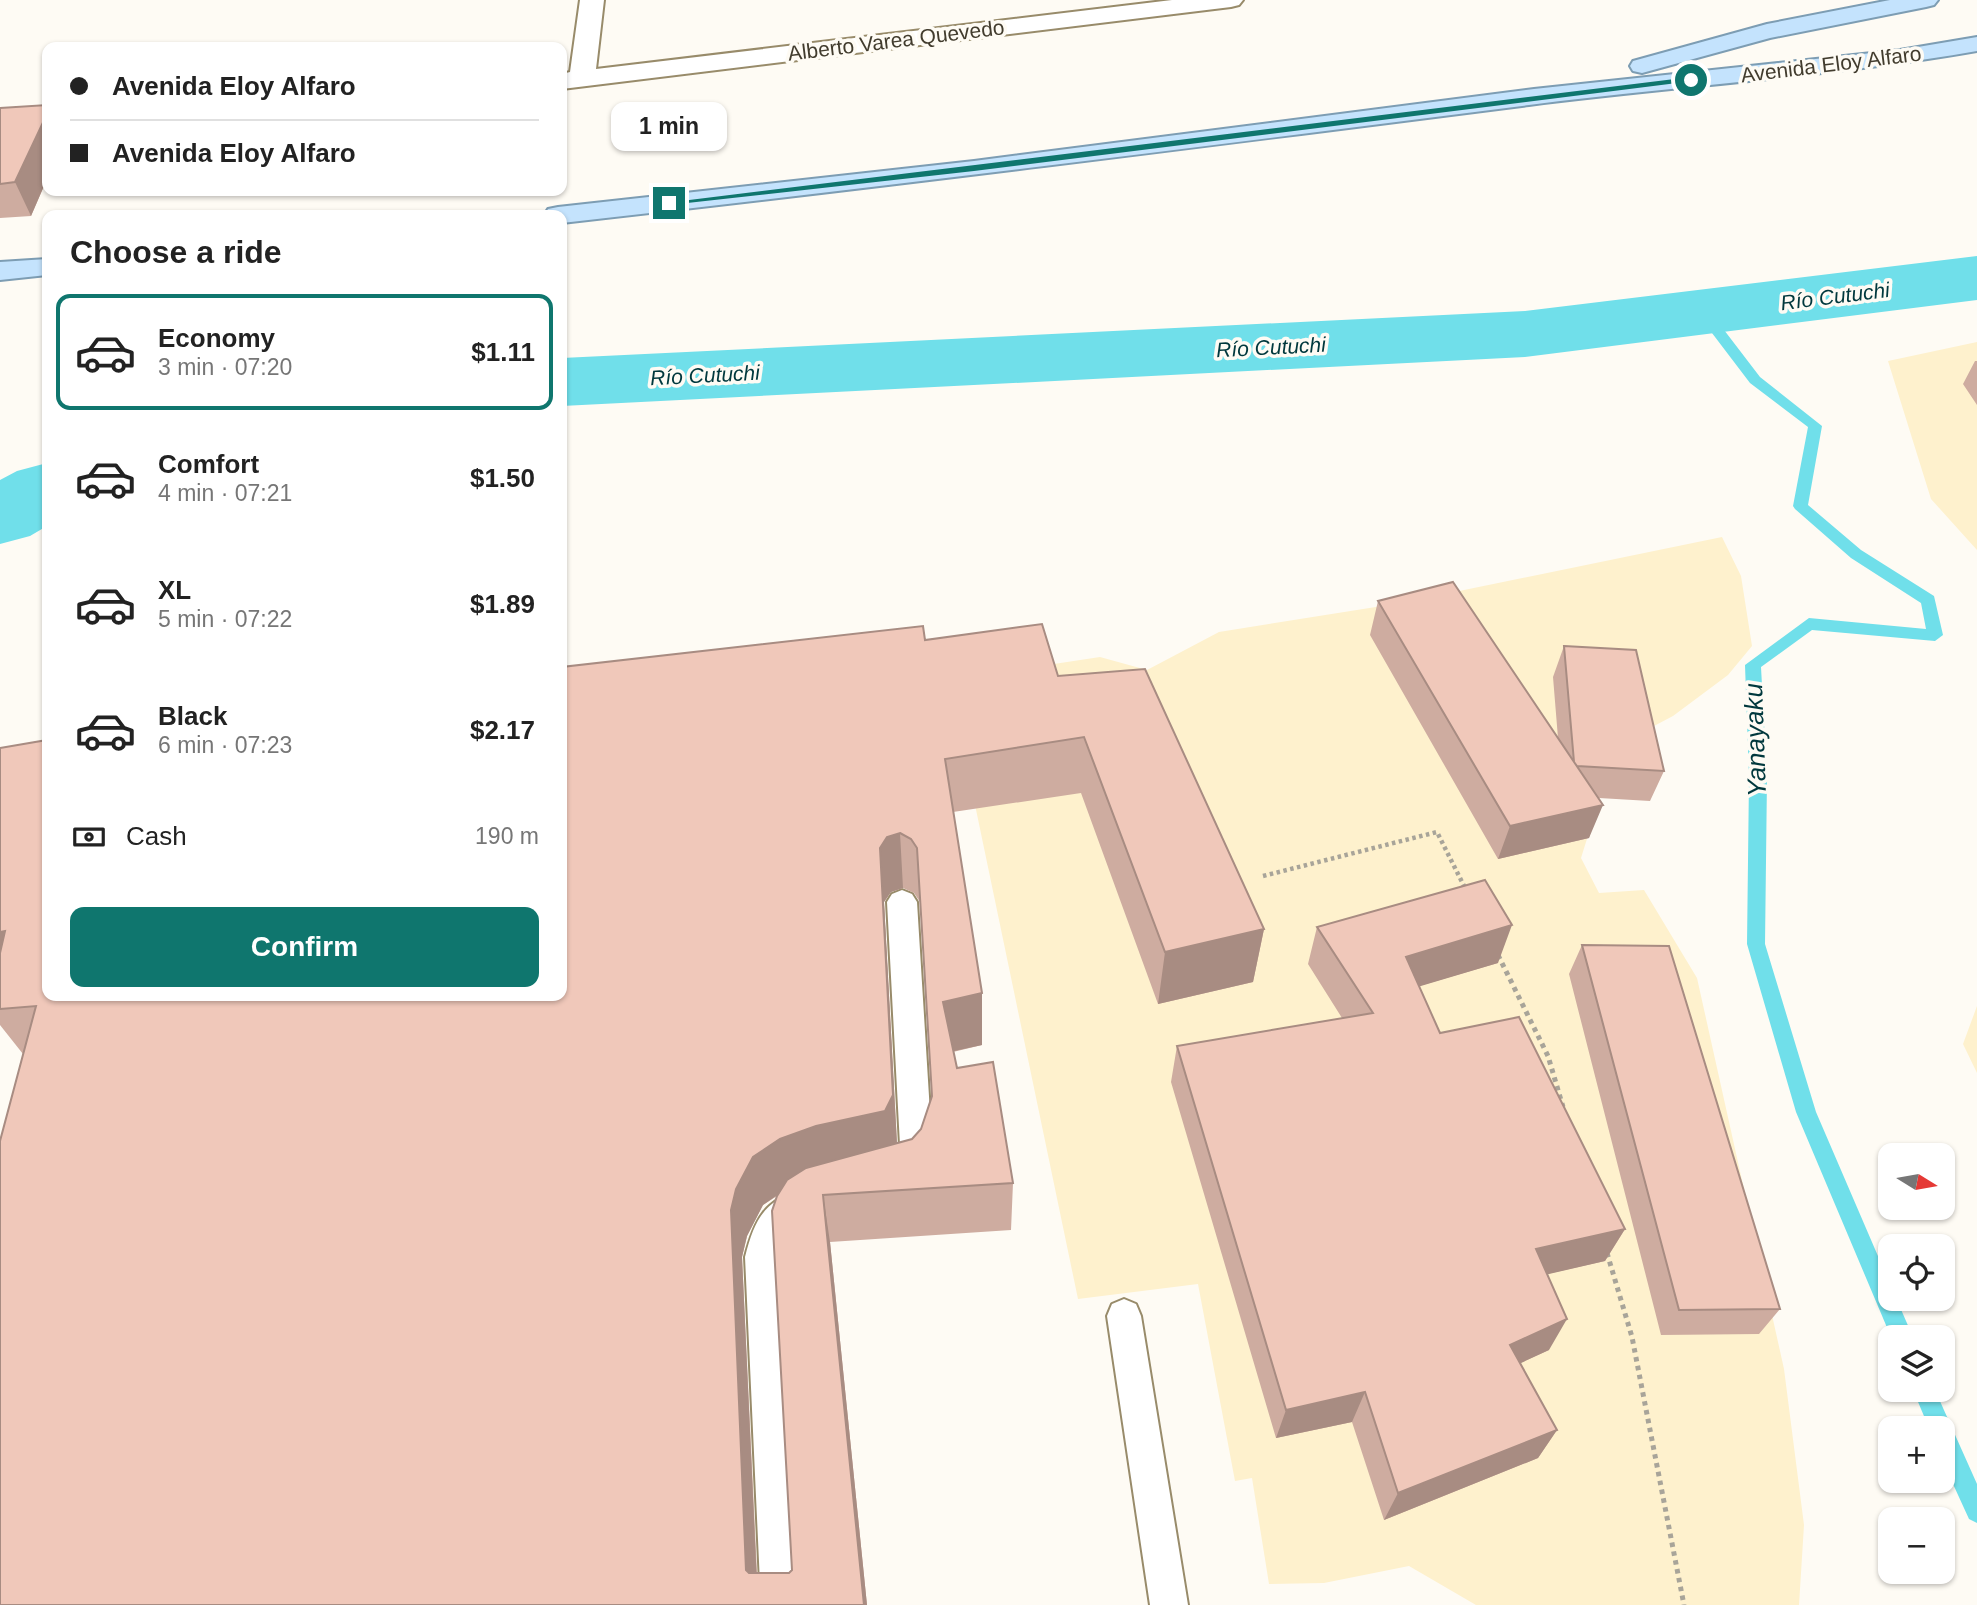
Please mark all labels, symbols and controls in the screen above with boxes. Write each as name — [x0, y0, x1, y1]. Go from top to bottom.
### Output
street label: Alberto Varea Quevedo — [786, 15, 1006, 65]
street label: Avenida Eloy Alfaro — [1739, 42, 1923, 86]
route start — [1675, 64, 1707, 96]
text: Avenida Eloy Alfaro — [112, 71, 356, 101]
callout: 1 min — [611, 102, 727, 150]
text: 1 min — [639, 113, 699, 139]
text: Avenida Eloy Alfaro — [112, 138, 356, 168]
route end — [653, 187, 685, 219]
text: Choose a ride — [70, 234, 282, 270]
water label: Río Cutuchi — [1779, 278, 1892, 314]
icon: car — [74, 321, 137, 384]
text: Economy — [158, 323, 275, 353]
water label: Río Cutuchi — [1216, 333, 1328, 361]
text: $1.11 — [471, 337, 535, 367]
text: 3 min · 07:20 — [158, 354, 292, 380]
water label: Río Cutuchi — [650, 361, 762, 389]
icon: car — [74, 447, 137, 510]
text: Comfort — [158, 449, 259, 479]
text: $1.50 — [470, 463, 535, 493]
text: 4 min · 07:21 — [158, 480, 292, 506]
icon: car — [74, 573, 137, 636]
text: XL — [158, 575, 191, 605]
text: $1.89 — [470, 589, 535, 619]
text: 5 min · 07:22 — [158, 606, 292, 632]
water label: Yanayaku — [1738, 683, 1772, 797]
icon: car — [74, 699, 137, 762]
text: Black — [158, 701, 227, 731]
text: $2.17 — [470, 715, 535, 745]
text: 6 min · 07:23 — [158, 732, 292, 758]
icon: cash — [70, 818, 108, 856]
text: Cash — [126, 821, 187, 851]
text: 190 m — [475, 823, 539, 849]
button: Confirm — [70, 907, 539, 987]
north arrow — [1878, 1143, 1955, 1220]
map controls — [1878, 1143, 1955, 1584]
button: locate — [1878, 1234, 1955, 1311]
button: layers — [1878, 1325, 1955, 1402]
button: + — [1878, 1416, 1955, 1493]
button: − — [1878, 1507, 1955, 1584]

